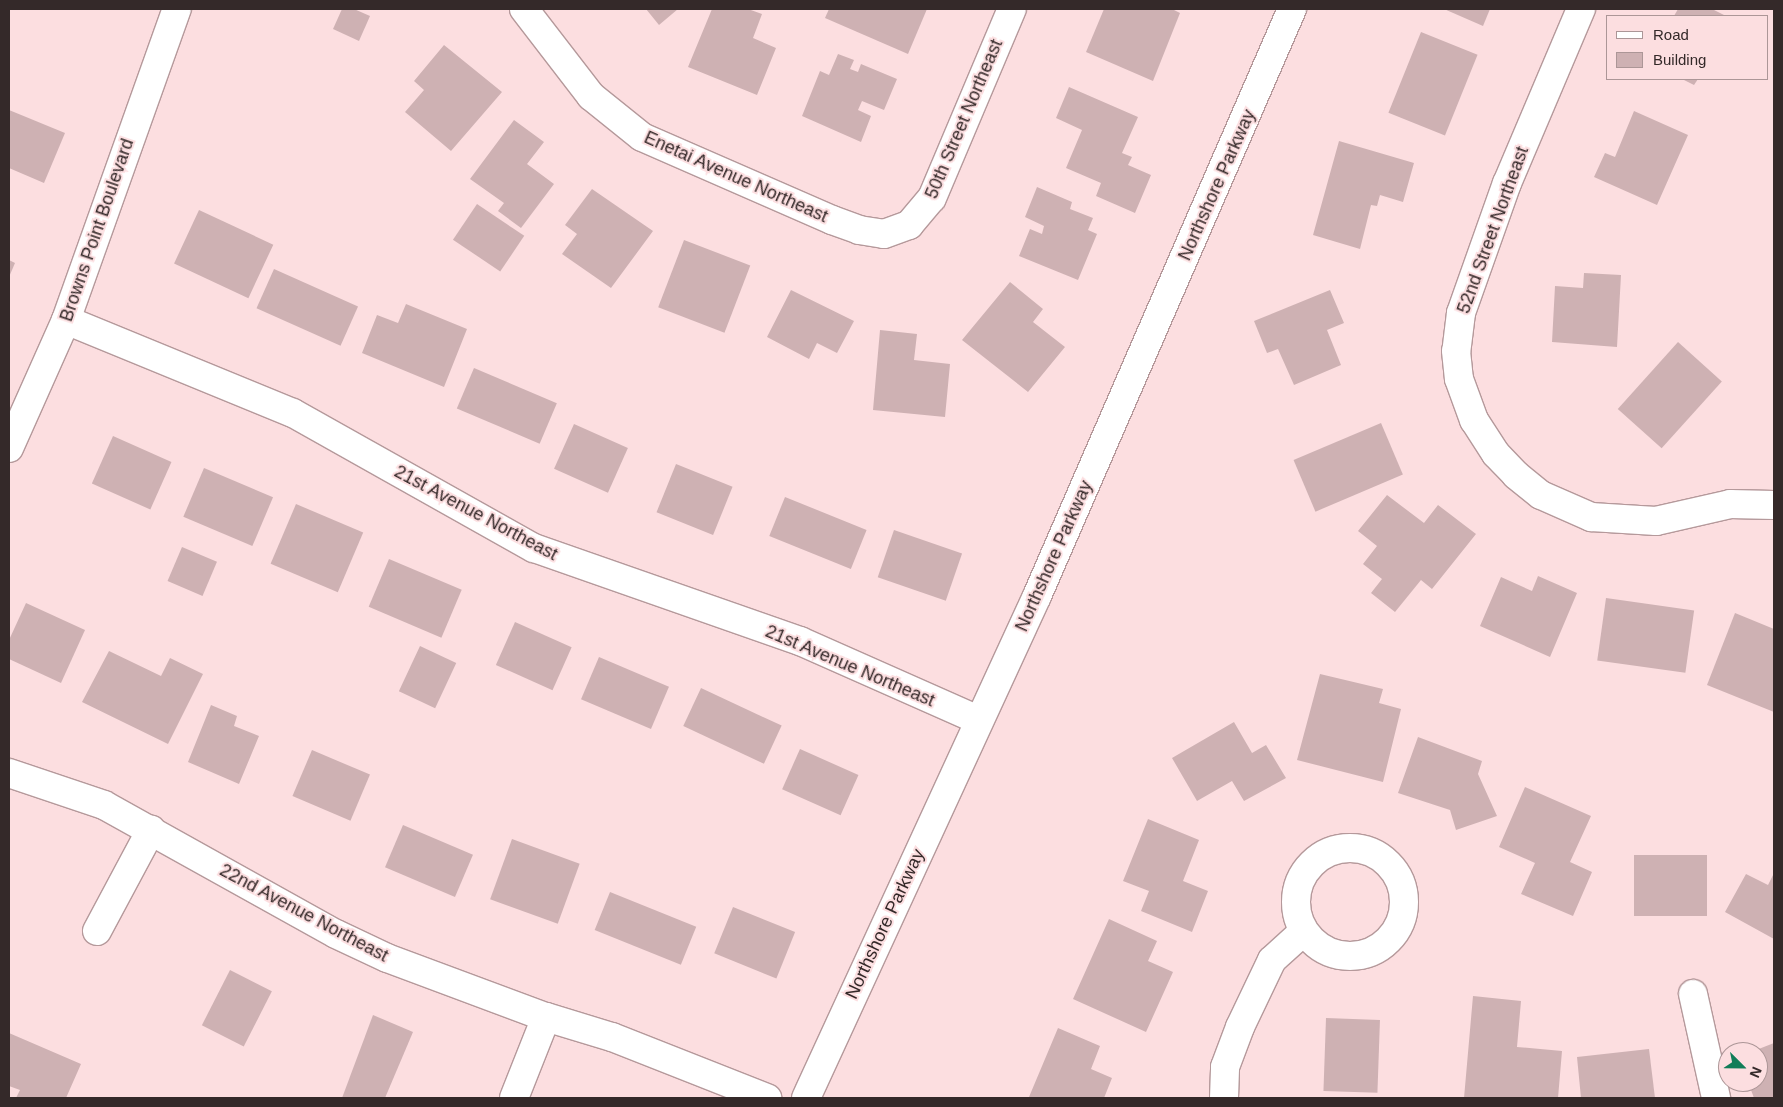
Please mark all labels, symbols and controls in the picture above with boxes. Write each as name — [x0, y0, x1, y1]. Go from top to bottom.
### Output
legend — [1606, 15, 1768, 80]
text: Road — [1653, 26, 1689, 43]
street label: 50th Street Northeast — [921, 36, 1007, 202]
text: Building — [1653, 51, 1706, 68]
street label: Northshore Parkway — [1174, 106, 1260, 264]
street label: Enetai Avenue Northeast — [640, 127, 832, 227]
street label: Browns Point Boulevard — [56, 136, 138, 324]
street label: 52nd Street Northeast — [1453, 144, 1533, 316]
street label: 21st Avenue Northeast — [390, 461, 562, 565]
street label: Northshore Parkway — [1011, 477, 1097, 635]
street label: 21st Avenue Northeast — [762, 620, 938, 712]
street label: Northshore Parkway — [841, 846, 929, 1002]
street label: 22nd Avenue Northeast — [216, 859, 392, 967]
north arrow — [1718, 1042, 1768, 1092]
text: N — [1747, 1065, 1765, 1080]

